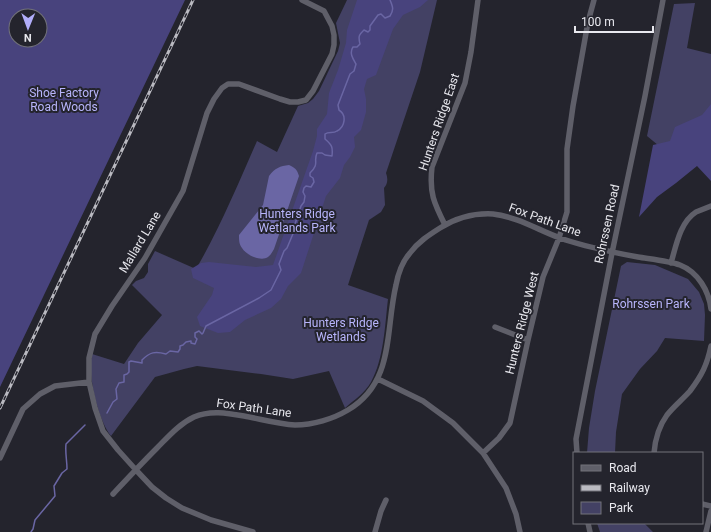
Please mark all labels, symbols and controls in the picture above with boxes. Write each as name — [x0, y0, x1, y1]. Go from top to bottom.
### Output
north arrow — [8, 8, 48, 48]
scale bar — [575, 8, 653, 34]
text: 100 m — [581, 15, 615, 29]
text: N — [24, 31, 32, 44]
street label: Hunters Ridge East — [416, 71, 462, 172]
park label: Shoe Factory Road Woods — [29, 86, 99, 114]
street label: Rohrssen Road — [592, 183, 622, 265]
street label: Fox Path Lane — [507, 200, 583, 240]
park label: Hunters Ridge Wetlands Park — [259, 207, 336, 235]
street label: Mallard Lane — [116, 209, 164, 275]
street label: Hunters Ridge West — [502, 270, 542, 376]
park label: Rohrssen Park — [612, 297, 691, 311]
park label: Hunters Ridge Wetlands — [303, 316, 379, 344]
street label: Fox Path Lane — [216, 396, 292, 420]
legend — [573, 452, 703, 524]
text: Road — [609, 461, 637, 475]
text: Railway — [609, 481, 650, 495]
text: Park — [609, 501, 634, 515]

